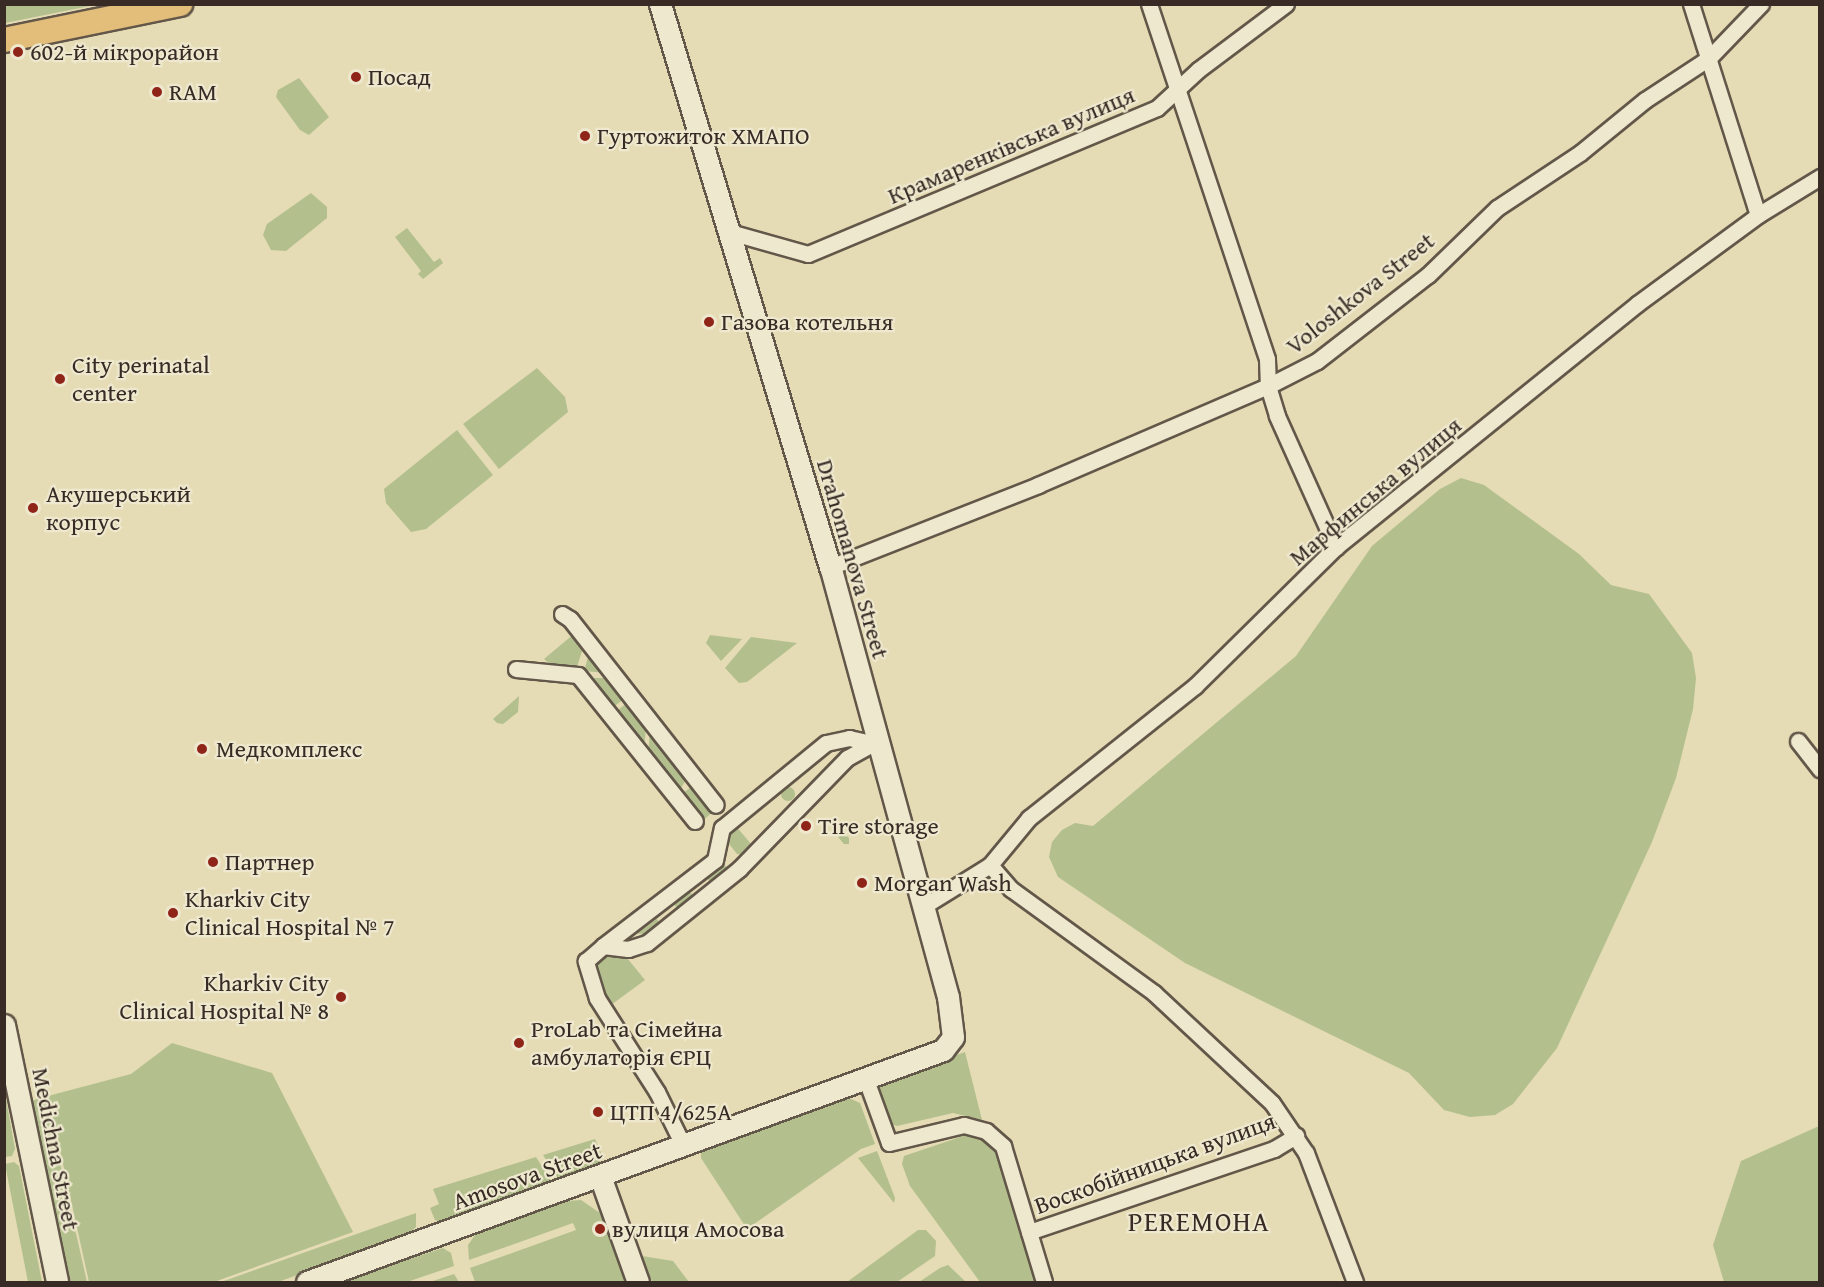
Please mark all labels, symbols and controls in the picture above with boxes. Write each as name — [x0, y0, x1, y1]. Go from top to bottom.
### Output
place label: 602-й мікрорайон — [30, 38, 219, 66]
marker: 602-й мікрорайон — [11, 45, 25, 59]
place label: Посад — [368, 63, 431, 91]
marker: Посад — [349, 70, 363, 84]
place label: RAM — [169, 78, 217, 106]
street label: Крамаренківська вулиця — [883, 80, 1139, 210]
marker: RAM — [150, 85, 164, 99]
place label: Гуртожиток ХМАПО — [597, 122, 809, 150]
marker: Гуртожиток ХМАПО — [578, 129, 592, 143]
street label: Voloshkova Street — [1280, 226, 1440, 360]
place label: Газова котельня — [721, 308, 893, 336]
marker: Газова котельня — [702, 315, 716, 329]
place label: City perinatal center — [72, 351, 210, 407]
marker: City perinatal center — [53, 372, 67, 386]
street label: Марфинська вулиця — [1283, 411, 1467, 571]
street label: Drahomanova Street — [811, 456, 895, 662]
place label: Акушерський корпус — [46, 480, 191, 536]
marker: Акушерський корпус — [24, 499, 42, 517]
place label: Медкомплекс — [216, 735, 362, 763]
marker: Медкомплекс — [193, 740, 211, 758]
place label: Tire storage — [818, 812, 939, 840]
marker: Tire storage — [799, 819, 813, 833]
place label: Партнер — [225, 848, 315, 876]
marker: Партнер — [206, 855, 220, 869]
place label: Morgan Wash — [874, 869, 1012, 897]
marker: Morgan Wash — [855, 876, 869, 890]
place label: Kharkiv City Clinical Hospital № 7 — [185, 885, 394, 941]
marker: Kharkiv City Clinical Hospital № 7 — [166, 906, 180, 920]
place label: Kharkiv City Clinical Hospital № 8 — [120, 969, 329, 1025]
marker: Kharkiv City Clinical Hospital № 8 — [334, 990, 348, 1004]
place label: ProLab та Сімейна амбулаторія ЄРЦ — [531, 1015, 723, 1071]
marker: ProLab та Сімейна амбулаторія ЄРЦ — [512, 1036, 526, 1050]
street label: Medichna Street — [26, 1065, 86, 1233]
place label: ЦТП 4/625А — [610, 1098, 732, 1126]
marker: ЦТП 4/625А — [591, 1105, 605, 1119]
street label: Воскобійницька вулиця — [1031, 1106, 1279, 1220]
street label: Amosova Street — [449, 1136, 605, 1216]
district label: PEREMOHA — [1128, 1206, 1270, 1238]
place label: вулиця Амосова — [612, 1215, 784, 1243]
marker: вулиця Амосова — [593, 1222, 607, 1236]

